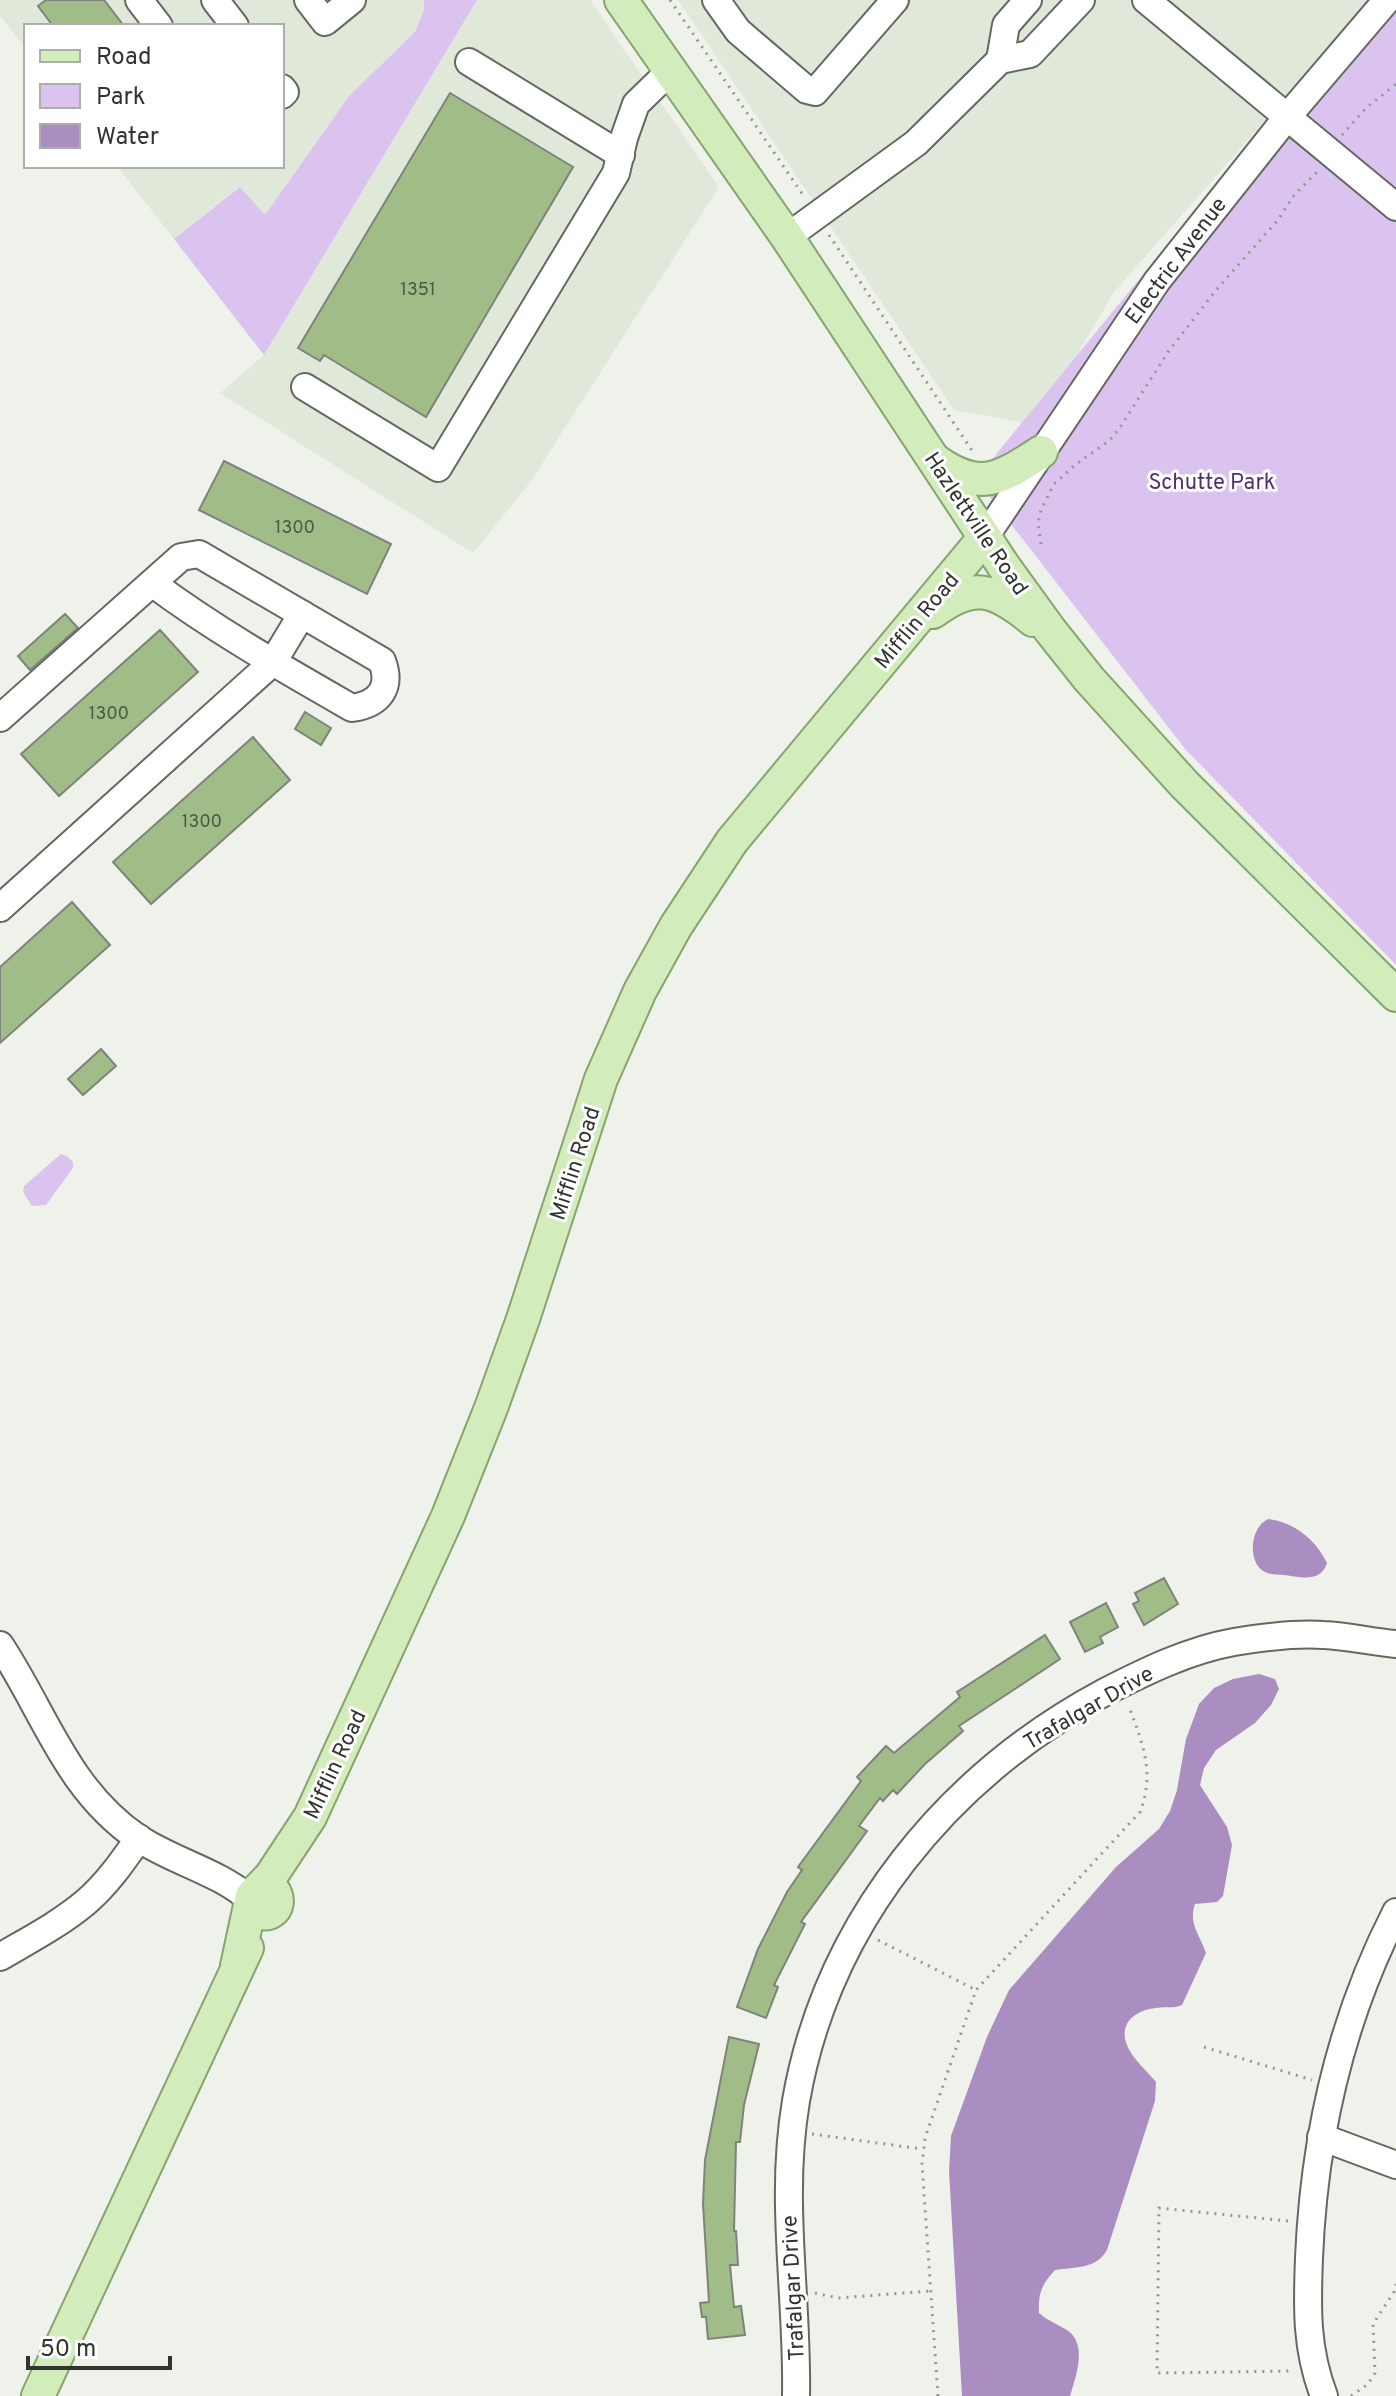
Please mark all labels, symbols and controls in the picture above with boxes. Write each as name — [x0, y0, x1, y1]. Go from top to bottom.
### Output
legend — [24, 24, 284, 168]
text: Road — [96, 43, 152, 73]
text: Park — [96, 83, 146, 113]
text: Water — [96, 123, 159, 153]
street label: Electric Avenue — [1120, 193, 1234, 330]
house number: 1351 — [400, 279, 436, 302]
street label: Hazlettville Road — [917, 448, 1033, 601]
park label: Schutte Park — [1148, 470, 1276, 497]
house number: 1300 — [275, 517, 315, 540]
street label: Mifflin Road — [870, 568, 966, 675]
house number: 1300 — [89, 703, 129, 726]
house number: 1300 — [182, 811, 222, 834]
street label: Mifflin Road — [545, 1104, 607, 1224]
street label: Trafalgar Drive — [1020, 1661, 1159, 1757]
street label: Mifflin Road — [299, 1706, 373, 1824]
street label: Trafalgar Drive — [777, 2215, 812, 2361]
scale bar — [28, 2320, 170, 2370]
text: 50 m — [40, 2335, 96, 2365]

